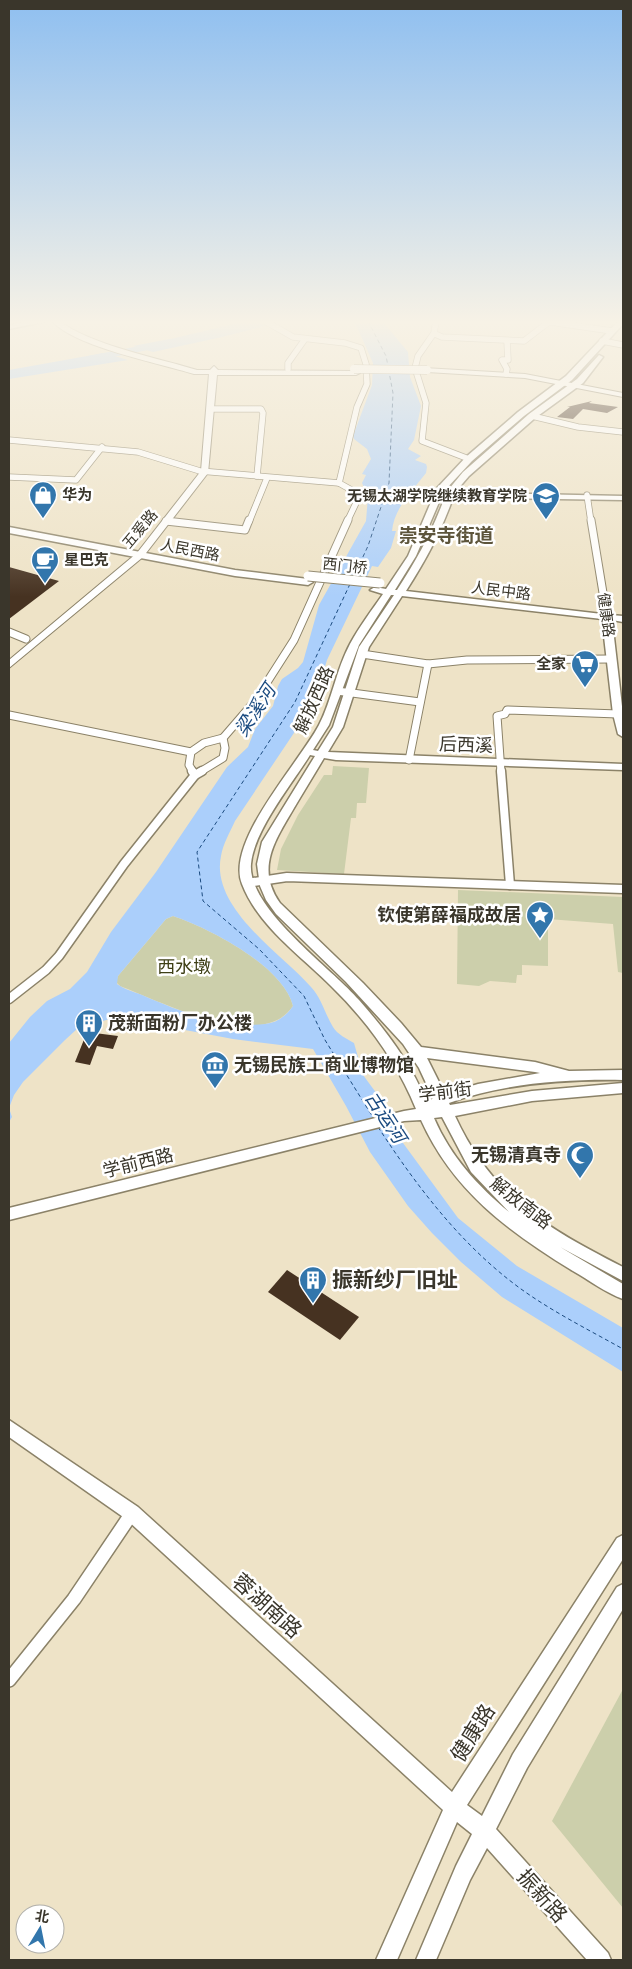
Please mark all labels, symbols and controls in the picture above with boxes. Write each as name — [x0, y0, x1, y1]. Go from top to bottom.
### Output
shop icon: 华为 — [28, 480, 58, 519]
school or university icon: 无锡太湖学院继续教育学院 — [531, 481, 561, 520]
place label: 华为 — [62, 485, 92, 504]
place label: 无锡太湖学院继续教育学院 — [347, 486, 527, 505]
street label: 五爱路 — [118, 505, 161, 552]
district label: 崇安寺街道 — [398, 523, 494, 547]
street label: 人民西路 — [159, 534, 221, 565]
cafe icon: 星巴克 — [30, 545, 60, 584]
place label: 星巴克 — [64, 550, 109, 569]
street label: 西门桥 — [322, 554, 368, 577]
street label: 人民中路 — [470, 577, 532, 604]
street label: 健康路 — [594, 591, 619, 639]
supermarket icon: 全家 — [570, 649, 600, 688]
place label: 全家 — [536, 654, 566, 673]
street label: 解放西路 — [288, 662, 339, 737]
water label: 梁溪河 — [229, 676, 283, 740]
street label: 后西溪 — [439, 732, 493, 757]
place icon: 钦使第薛福成故居 — [525, 900, 555, 939]
place label: 钦使第薛福成故居 — [377, 903, 521, 926]
park label: 西水墩 — [157, 955, 211, 978]
building icon: 茂新面粉厂办公楼 — [74, 1008, 104, 1047]
place label: 茂新面粉厂办公楼 — [108, 1011, 252, 1034]
museum icon: 无锡民族工商业博物馆 — [200, 1050, 230, 1089]
place label: 无锡民族工商业博物馆 — [234, 1053, 414, 1076]
street label: 学前街 — [417, 1077, 473, 1106]
water label: 古运河 — [360, 1087, 414, 1151]
mosque icon: 无锡清真寺 — [565, 1140, 595, 1179]
street label: 学前西路 — [100, 1143, 176, 1182]
place label: 无锡清真寺 — [471, 1143, 561, 1166]
street label: 解放南路 — [486, 1171, 557, 1234]
building icon: 振新纱厂旧址 — [298, 1265, 328, 1304]
place label: 振新纱厂旧址 — [332, 1266, 458, 1293]
street label: 蓉湖南路 — [227, 1567, 308, 1644]
street label: 健康路 — [444, 1699, 501, 1767]
street label: 振新路 — [511, 1863, 573, 1928]
north arrow — [15, 1904, 65, 1954]
text: 北 — [34, 1906, 51, 1926]

